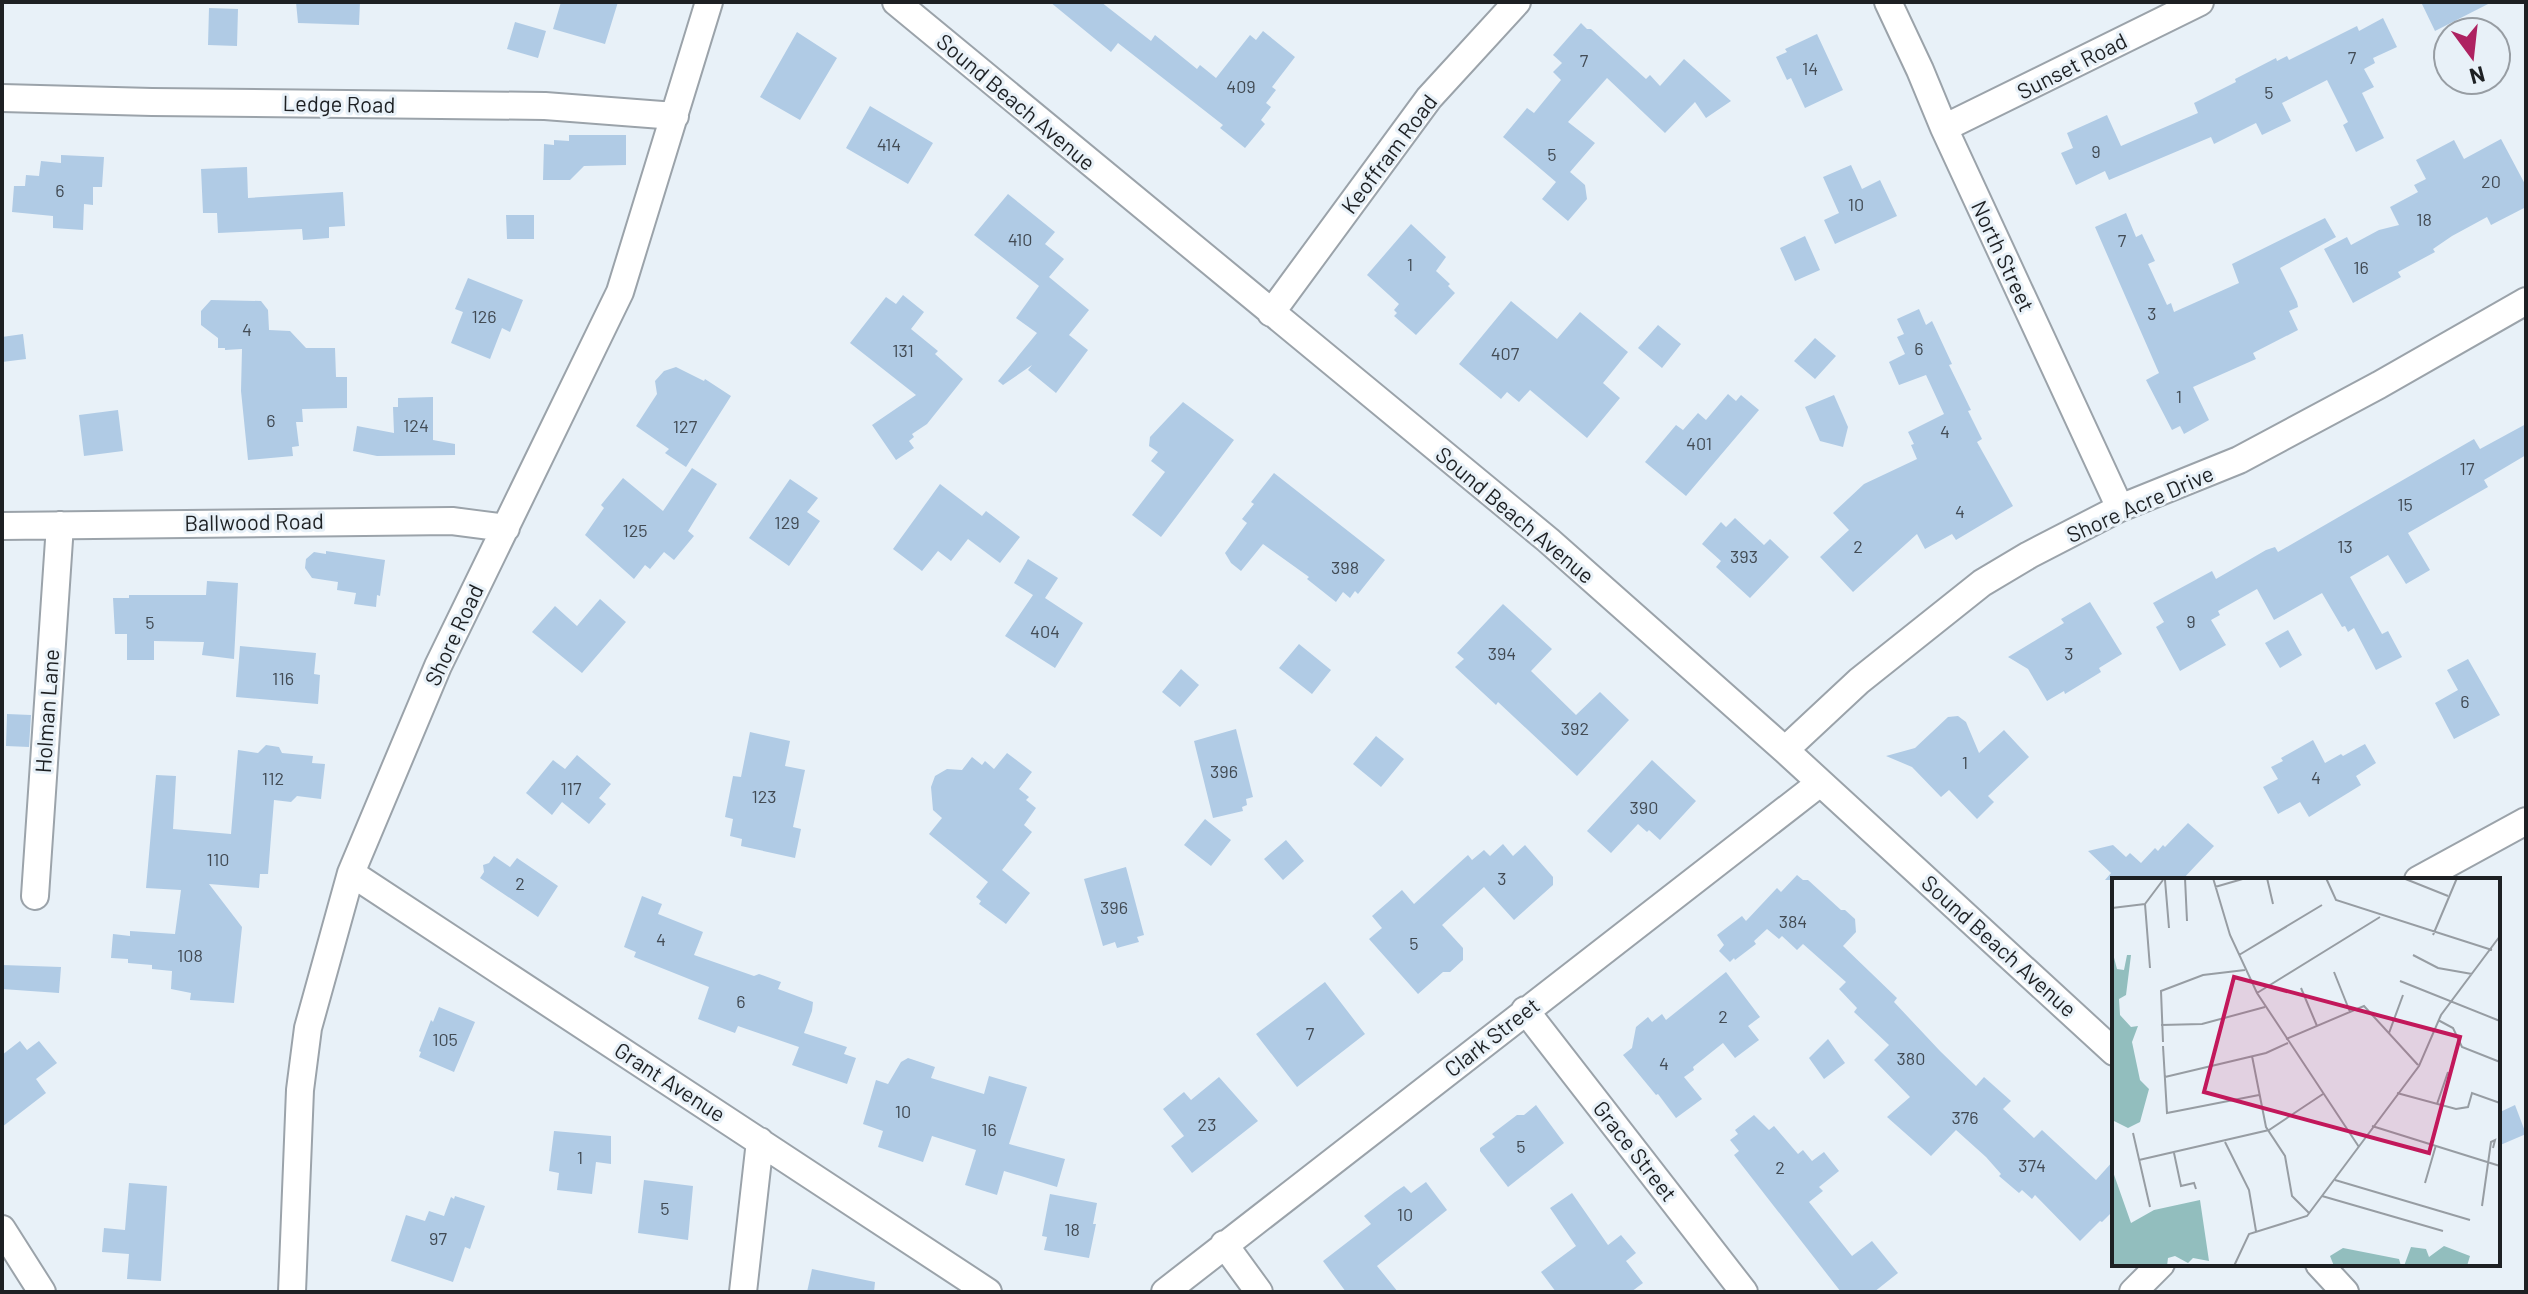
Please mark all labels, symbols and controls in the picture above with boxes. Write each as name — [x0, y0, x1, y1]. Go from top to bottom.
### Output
north arrow — [2432, 16, 2512, 96]
street label: Sunset Road — [2012, 26, 2131, 104]
street label: Sound Beach Avenue — [932, 27, 1101, 175]
house number: 7 — [2348, 46, 2357, 68]
house number: 7 — [1580, 49, 1589, 71]
house number: 14 — [1802, 57, 1818, 79]
text: N — [2467, 62, 2488, 91]
house number: 409 — [1226, 75, 1256, 97]
house number: 5 — [2264, 81, 2274, 103]
street label: Ledge Road — [282, 89, 396, 117]
street label: Keoffram Road — [1335, 89, 1442, 218]
house number: 414 — [877, 133, 901, 155]
house number: 9 — [2091, 140, 2101, 162]
house number: 5 — [1547, 143, 1557, 165]
house number: 20 — [2481, 170, 2501, 192]
house number: 6 — [55, 179, 65, 201]
house number: 10 — [1848, 193, 1864, 215]
street label: North Street — [1967, 196, 2041, 315]
house number: 18 — [2416, 208, 2432, 230]
house number: 410 — [1008, 228, 1032, 250]
house number: 7 — [2118, 229, 2127, 251]
house number: 1 — [1407, 253, 1413, 275]
house number: 16 — [2353, 256, 2369, 278]
house number: 3 — [2147, 302, 2157, 324]
house number: 126 — [471, 305, 497, 327]
house number: 4 — [242, 318, 252, 340]
house number: 6 — [1914, 337, 1924, 359]
house number: 131 — [892, 339, 914, 361]
house number: 407 — [1491, 342, 1520, 364]
house number: 1 — [2176, 385, 2182, 407]
house number: 6 — [266, 409, 276, 431]
house number: 124 — [403, 414, 429, 436]
house number: 127 — [673, 415, 698, 437]
house number: 4 — [1940, 420, 1950, 442]
house number: 401 — [1686, 432, 1712, 454]
street label: Sound Beach Avenue — [1431, 440, 1600, 588]
house number: 17 — [2460, 457, 2475, 479]
street label: Shore Acre Drive — [2062, 459, 2217, 547]
house number: 15 — [2397, 493, 2413, 515]
house number: 4 — [1955, 500, 1965, 522]
street label: Ballwood Road — [184, 507, 324, 535]
house number: 129 — [774, 511, 800, 533]
house number: 125 — [622, 519, 648, 541]
house number: 2 — [1853, 535, 1863, 557]
house number: 13 — [2337, 535, 2353, 557]
house number: 393 — [1730, 545, 1758, 567]
house number: 398 — [1331, 556, 1359, 578]
street label: Shore Road — [418, 580, 488, 690]
house number: 9 — [2186, 610, 2196, 632]
house number: 5 — [145, 611, 155, 633]
house number: 404 — [1030, 620, 1060, 642]
house number: 394 — [1488, 642, 1516, 664]
house number: 3 — [2064, 642, 2074, 664]
street label: Holman Lane — [29, 648, 63, 774]
house number: 116 — [272, 667, 294, 689]
house number: 6 — [2460, 690, 2470, 712]
house number: 392 — [1561, 717, 1589, 739]
house number: 1 — [1962, 751, 1968, 773]
house number: 396 — [1210, 760, 1238, 782]
house number: 4 — [2311, 766, 2321, 788]
house number: 112 — [262, 767, 284, 789]
house number: 117 — [560, 777, 582, 799]
house number: 123 — [751, 785, 777, 807]
house number: 390 — [1630, 796, 1658, 818]
house number: 110 — [207, 848, 229, 870]
house number: 3 — [1497, 867, 1507, 889]
street label: Sound Beach Avenue — [1917, 869, 2082, 1022]
house number: 2 — [515, 872, 525, 894]
inset map — [2112, 878, 2500, 1266]
house number: 396 — [1100, 896, 1128, 918]
house number: 384 — [1779, 910, 1807, 932]
house number: 4 — [656, 928, 666, 950]
house number: 5 — [1409, 932, 1419, 954]
house number: 108 — [177, 944, 203, 966]
house number: 6 — [736, 990, 746, 1012]
street label: Clark Street — [1439, 991, 1544, 1081]
house number: 2 — [1718, 1005, 1728, 1027]
house number: 7 — [1306, 1022, 1315, 1044]
house number: 105 — [432, 1028, 458, 1050]
street label: Grant Avenue — [610, 1036, 731, 1127]
house number: 380 — [1897, 1047, 1925, 1069]
house number: 4 — [1659, 1052, 1669, 1074]
street label: Grace Street — [1589, 1095, 1683, 1206]
house number: 10 — [895, 1100, 911, 1122]
house number: 376 — [1951, 1106, 1979, 1128]
house number: 23 — [1198, 1113, 1216, 1135]
house number: 16 — [981, 1118, 997, 1140]
house number: 5 — [1516, 1135, 1526, 1157]
house number: 1 — [577, 1146, 583, 1168]
house number: 374 — [2018, 1154, 2046, 1176]
house number: 2 — [1775, 1156, 1785, 1178]
house number: 5 — [660, 1197, 670, 1219]
house number: 10 — [1397, 1203, 1413, 1225]
house number: 18 — [1064, 1218, 1080, 1240]
house number: 97 — [429, 1227, 447, 1249]

